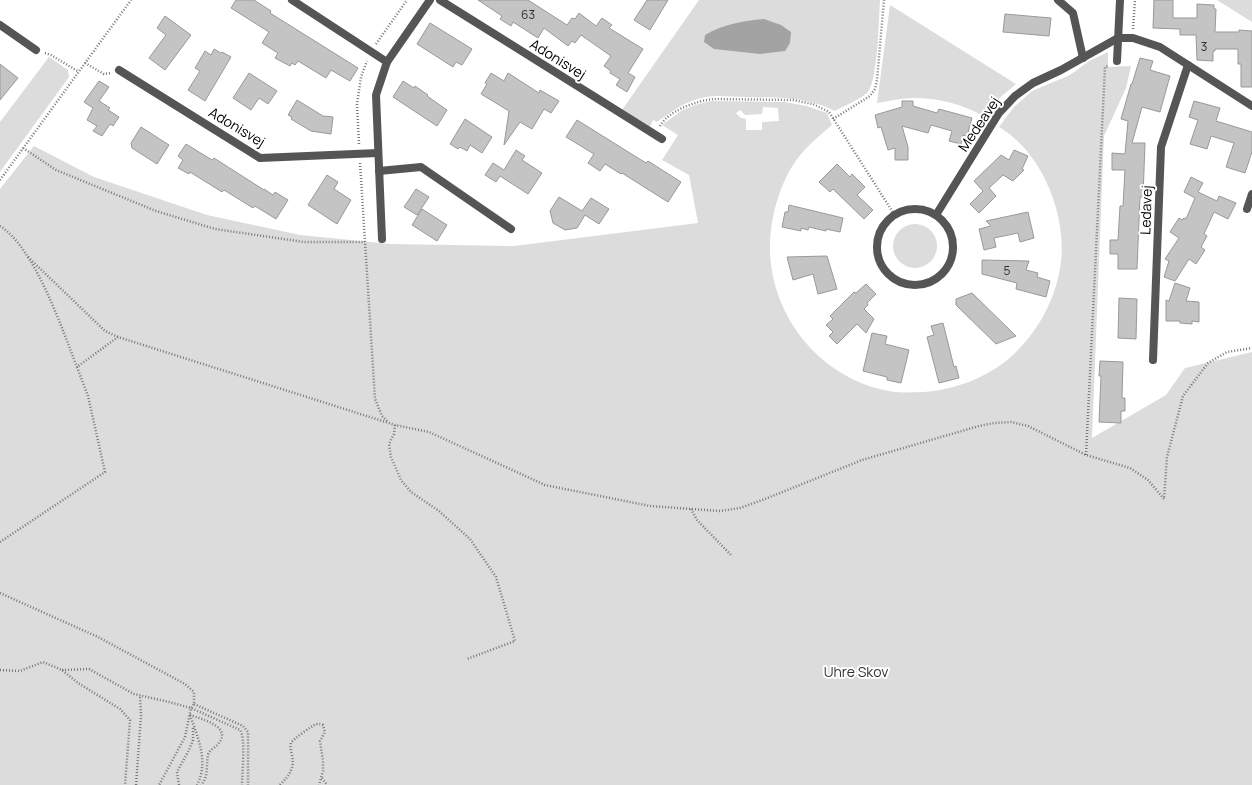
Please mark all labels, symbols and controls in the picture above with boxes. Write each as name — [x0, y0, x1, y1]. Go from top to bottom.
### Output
house number: 63 — [521, 6, 535, 23]
street label: Adonisvej — [527, 34, 590, 83]
house number: 3 — [1201, 38, 1207, 55]
street label: Medeavej — [953, 93, 1004, 155]
street label: Adonisvej — [206, 102, 269, 151]
street label: Ledavej — [1135, 185, 1156, 235]
house number: 5 — [1004, 262, 1011, 279]
park label: Uhre Skov — [824, 662, 888, 681]

